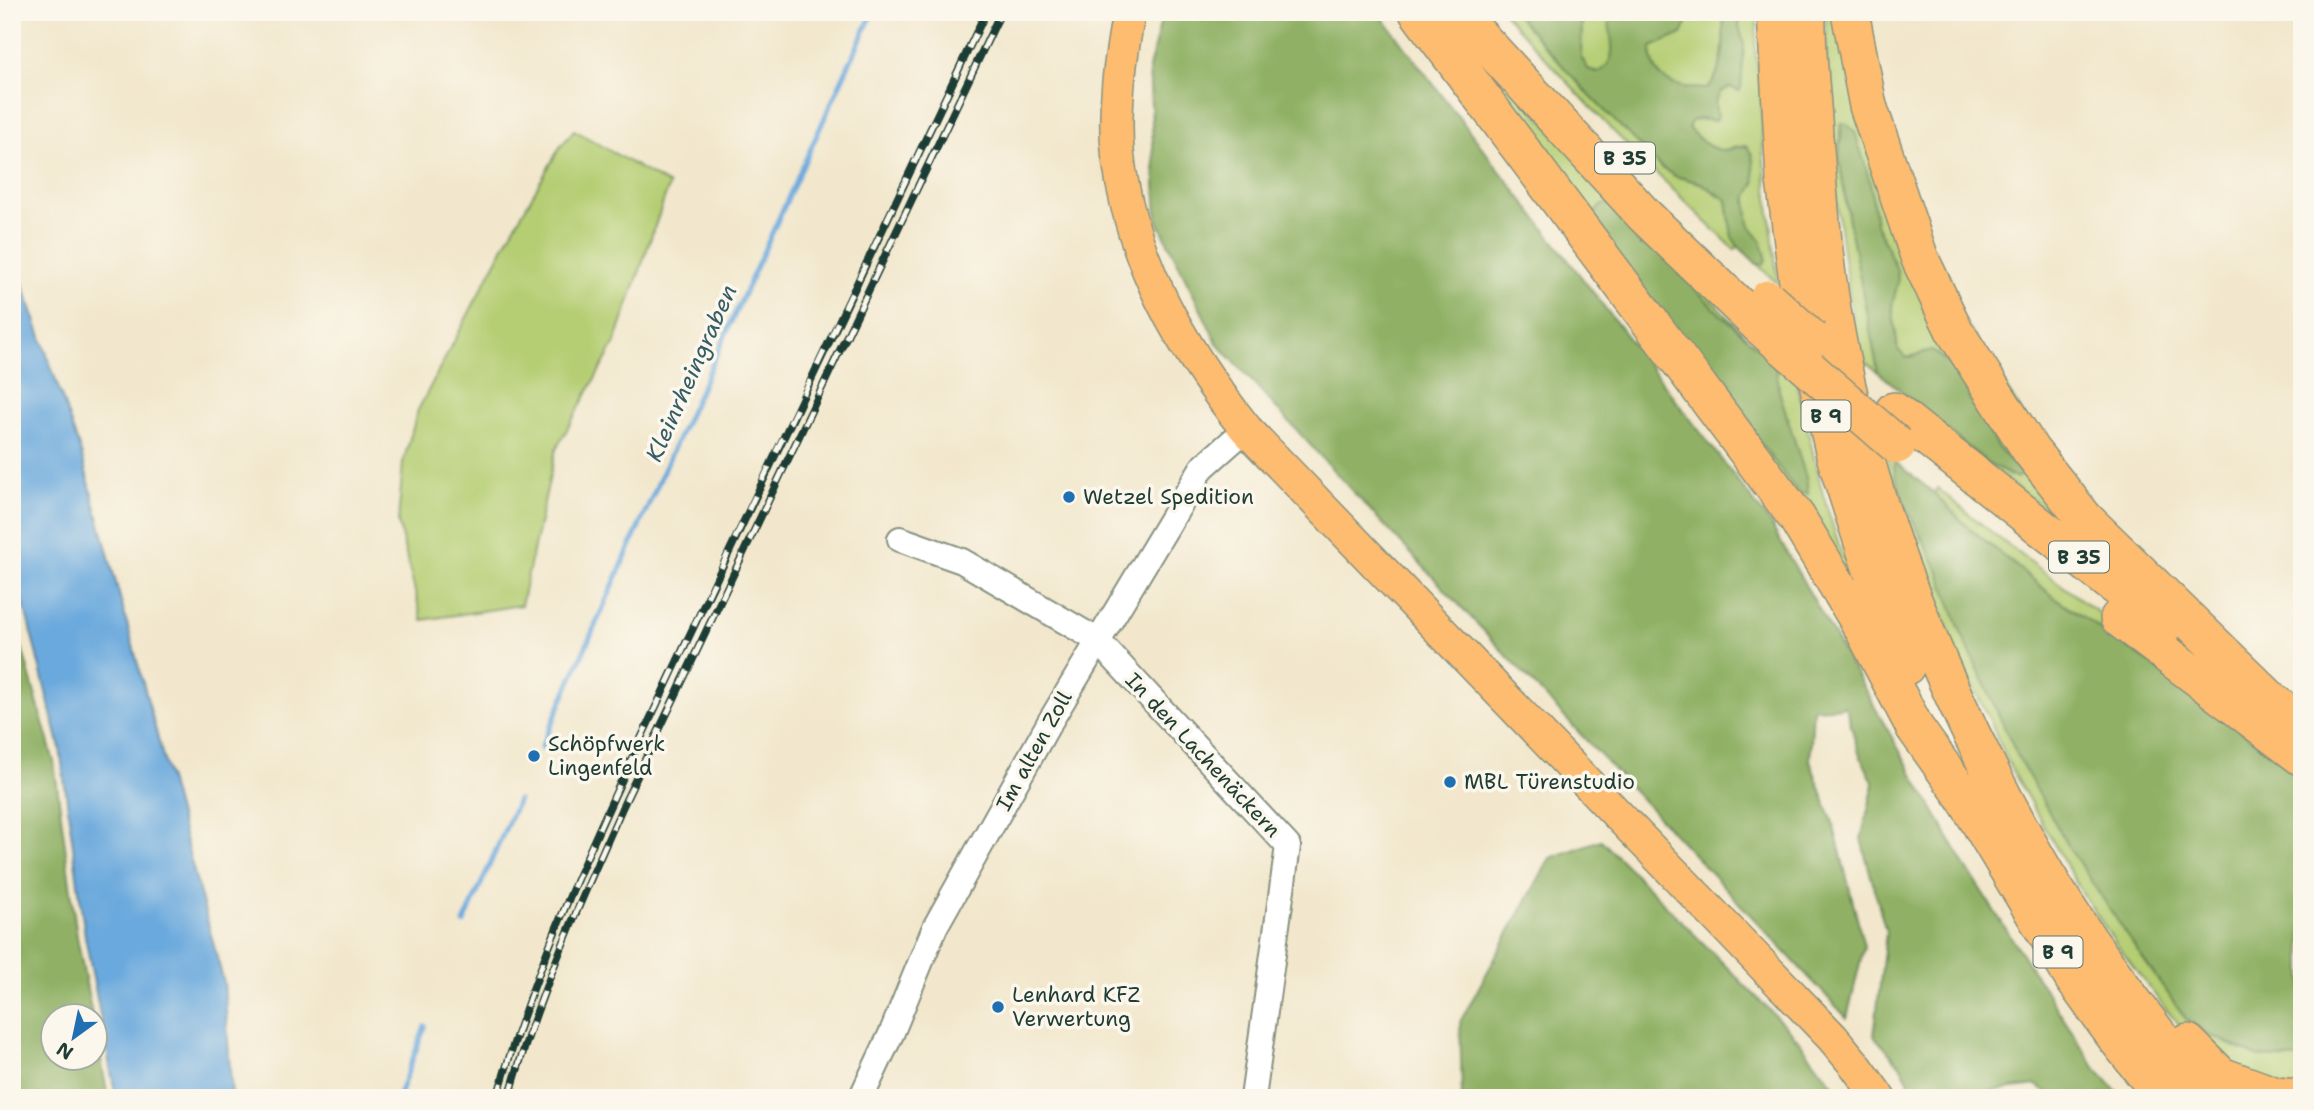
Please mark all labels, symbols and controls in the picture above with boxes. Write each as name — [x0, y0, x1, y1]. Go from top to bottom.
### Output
road number: B 35 — [1595, 142, 1655, 174]
water label: Kleinrheingraben — [638, 280, 744, 466]
road number: B 9 — [1801, 400, 1850, 432]
place label: Wetzel Spedition — [1083, 483, 1254, 511]
marker: Wetzel Spedition — [1061, 489, 1077, 505]
road number: B 35 — [2049, 542, 2109, 572]
street label: In den Lachenäckern — [1119, 667, 1287, 843]
street label: Im alten Zoll — [990, 686, 1079, 816]
place label: Schöpfwerk Lingenfeld — [548, 730, 665, 782]
marker: Schöpfwerk Lingenfeld — [526, 748, 542, 764]
place label: MBL Türenstudio — [1464, 768, 1635, 796]
marker: MBL Türenstudio — [1442, 774, 1458, 790]
road number: B 9 — [2034, 936, 2082, 968]
place label: Lenhard KFZ Verwertung — [1012, 981, 1140, 1033]
marker: Lenhard KFZ Verwertung — [990, 999, 1006, 1015]
north arrow — [38, 1002, 108, 1072]
text: N — [52, 1036, 78, 1065]

